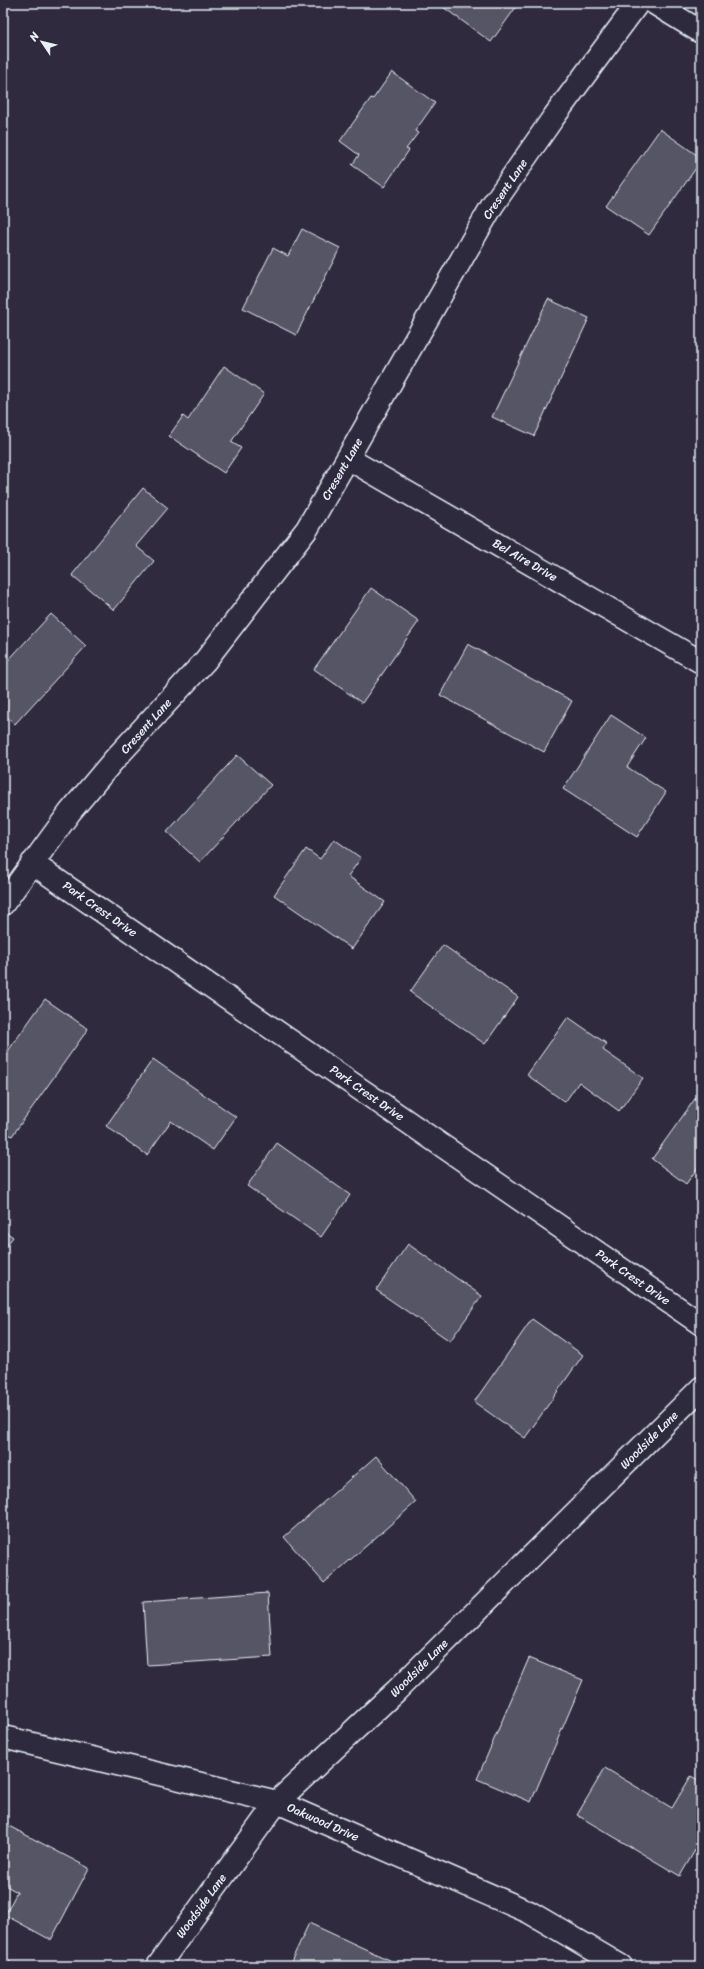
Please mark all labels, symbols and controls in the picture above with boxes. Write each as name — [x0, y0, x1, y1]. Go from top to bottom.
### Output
north arrow — [22, 22, 62, 62]
text: N — [24, 28, 44, 46]
street label: Cresent Lane — [476, 154, 534, 224]
street label: Cresent Lane — [315, 433, 369, 505]
street label: Bel Aire Drive — [488, 532, 562, 588]
street label: Cresent Lane — [115, 693, 177, 759]
street label: Park Crest Drive — [58, 875, 142, 943]
street label: Park Crest Drive — [325, 1059, 409, 1127]
street label: Park Crest Drive — [591, 1243, 675, 1311]
street label: Woodside Lane — [614, 1405, 684, 1475]
street label: Woodside Lane — [384, 1633, 454, 1703]
street label: Oakwood Drive — [283, 1796, 363, 1848]
street label: Woodside Lane — [170, 1869, 232, 1943]

